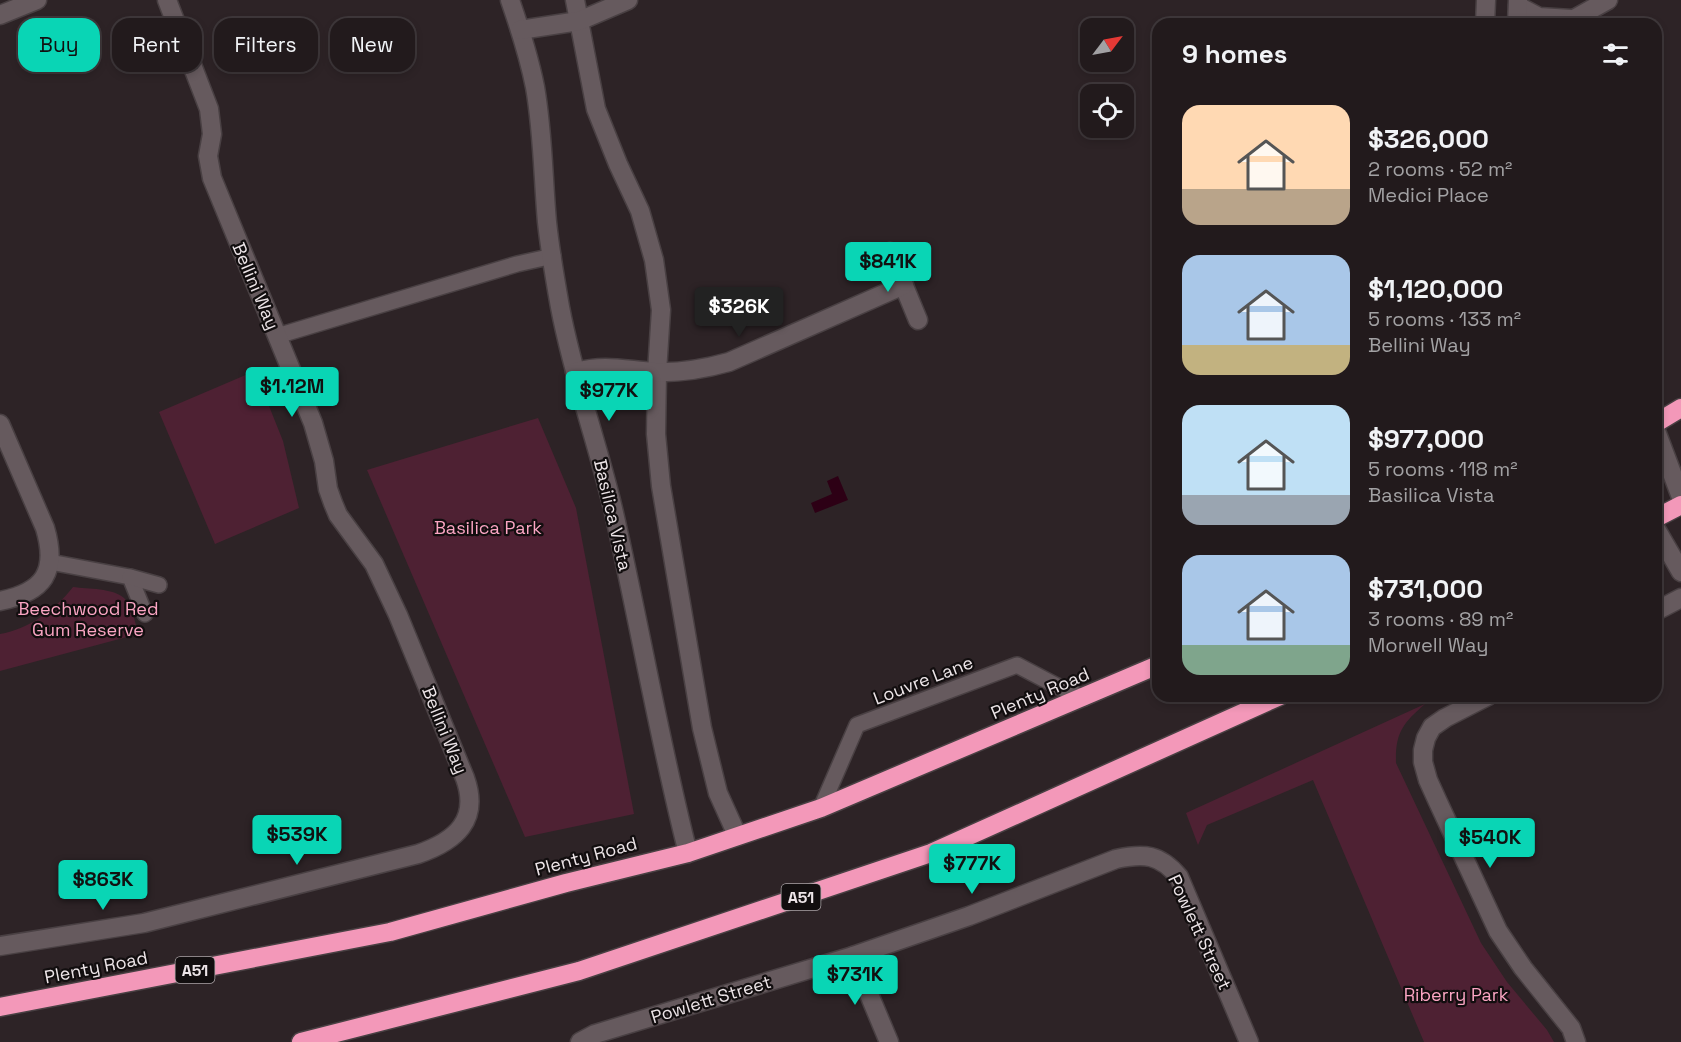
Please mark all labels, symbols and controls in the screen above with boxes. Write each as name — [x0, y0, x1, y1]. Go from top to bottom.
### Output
chip: Buy — [18, 18, 100, 72]
chip: Rent — [112, 18, 202, 72]
chip: Filters — [214, 18, 318, 72]
chip: New — [330, 18, 415, 72]
north arrow — [1080, 18, 1134, 72]
map controls — [1080, 18, 1134, 138]
text: 9 homes — [1182, 37, 1287, 71]
icon: filters — [1599, 38, 1632, 71]
button: locate — [1080, 84, 1134, 138]
text: $326,000 — [1368, 122, 1489, 156]
icon: home — [1230, 129, 1302, 201]
text: 2 rooms · 52 m² — [1368, 156, 1512, 182]
text: Medici Place — [1368, 182, 1489, 208]
street label: Bellini Way — [227, 239, 285, 333]
pin: $841K — [846, 242, 930, 293]
text: $841K — [859, 248, 917, 274]
text: $1,120,000 — [1368, 272, 1503, 306]
icon: home — [1230, 279, 1302, 351]
pin: $326K — [697, 287, 781, 338]
text: $326K — [708, 293, 770, 319]
text: 5 rooms · 133 m² — [1368, 306, 1521, 332]
text: Bellini Way — [1368, 332, 1471, 358]
pin: $1.12M — [243, 367, 341, 418]
pin: $977K — [567, 371, 651, 422]
text: $1.12M — [260, 373, 324, 399]
text: $977K — [580, 377, 638, 403]
text: $977,000 — [1368, 422, 1484, 456]
icon: home — [1230, 429, 1302, 501]
text: 5 rooms · 118 m² — [1368, 456, 1518, 482]
street label: Basilica Vista — [589, 457, 637, 573]
text: Basilica Vista — [1368, 482, 1494, 508]
park label: Basilica Park — [434, 516, 542, 539]
text: $731,000 — [1368, 572, 1483, 606]
icon: home — [1230, 579, 1302, 651]
park label: Beechwood Red Gum Reserve — [17, 597, 159, 641]
text: 3 rooms · 89 m² — [1368, 606, 1513, 632]
text: Morwell Way — [1368, 632, 1488, 658]
street label: Louvre Lane — [870, 650, 976, 710]
street label: Plenty Road — [987, 662, 1093, 724]
street label: Bellini Way — [417, 683, 473, 777]
pin: $539K — [255, 815, 339, 866]
pin: $540K — [1448, 818, 1532, 869]
text: $539K — [266, 821, 328, 847]
text: $540K — [1459, 824, 1521, 850]
street label: Plenty Road — [532, 831, 640, 881]
pin: $777K — [930, 844, 1014, 895]
text: $777K — [943, 850, 1001, 876]
pin: $863K — [61, 860, 145, 911]
text: $863K — [72, 866, 134, 892]
street label: Powlett Street — [1163, 871, 1237, 993]
road number: A51 — [782, 884, 820, 910]
street label: Plenty Road — [42, 946, 150, 988]
pin: $731K — [813, 955, 897, 1006]
road number: A51 — [176, 957, 214, 983]
text: $731K — [827, 961, 883, 987]
street label: Powlett Street — [648, 970, 774, 1028]
park label: Riberry Park — [1404, 983, 1509, 1006]

